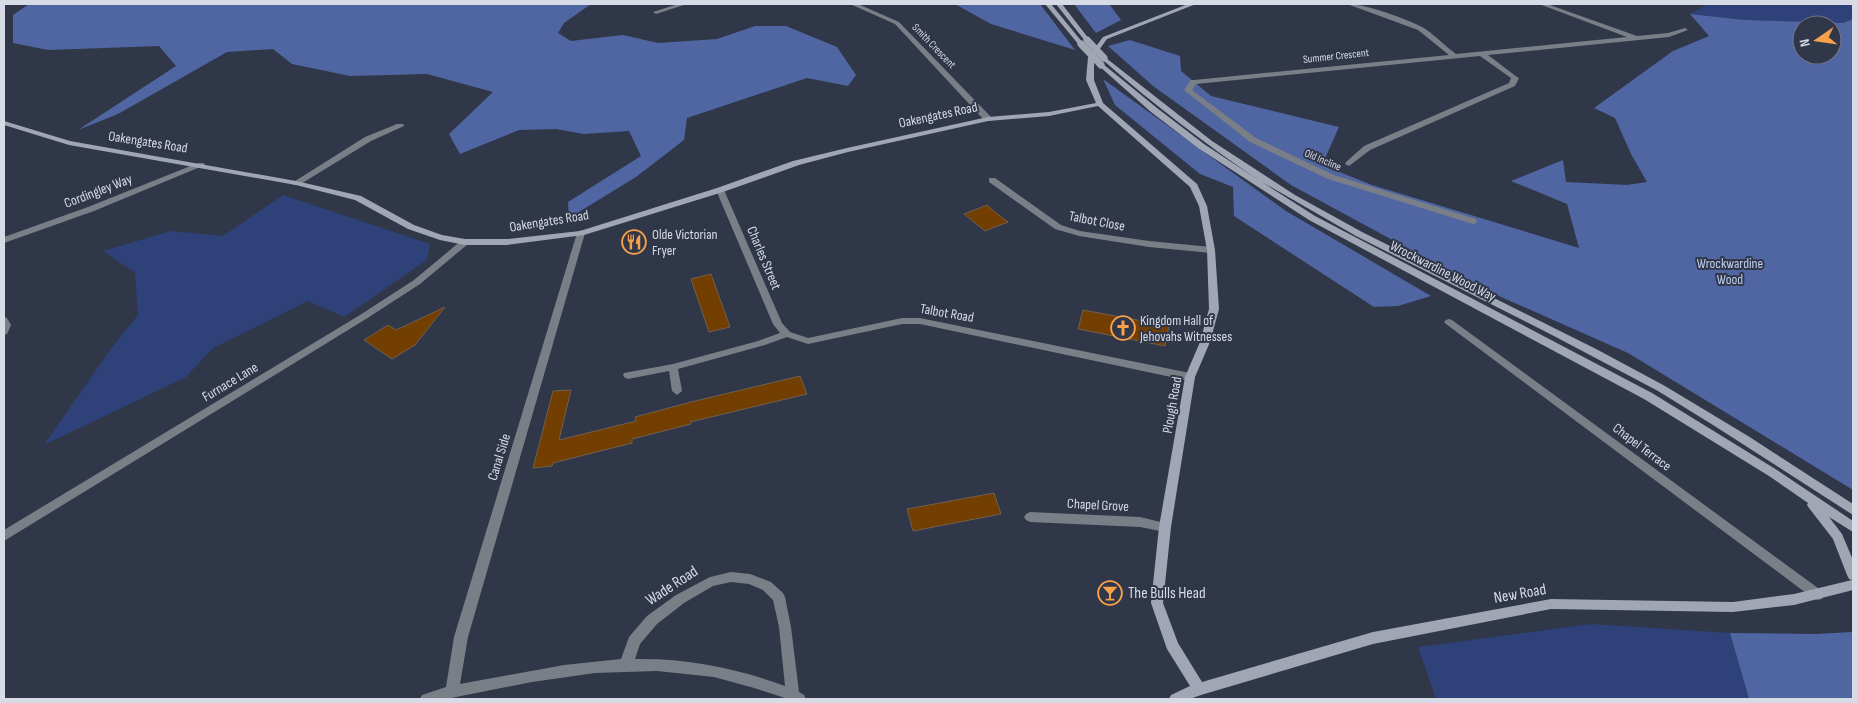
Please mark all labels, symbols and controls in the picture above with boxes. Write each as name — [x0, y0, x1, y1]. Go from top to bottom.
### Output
north arrow — [1792, 15, 1842, 65]
street label: Smith Crescent — [909, 21, 959, 72]
text: N — [1796, 37, 1814, 48]
street label: Summer Crescent — [1302, 46, 1370, 66]
street label: Oakengates Road — [897, 98, 979, 132]
street label: Oakengates Road — [107, 127, 189, 157]
street label: Old Incline — [1303, 146, 1343, 174]
street label: Cordingley Way — [62, 170, 135, 212]
street label: Oakengates Road — [508, 206, 590, 236]
street label: Talbot Close — [1068, 207, 1126, 235]
street label: Charles Street — [743, 224, 785, 292]
place label: Olde Victorian Fryer — [652, 226, 718, 259]
restaurant icon: Olde Victorian Fryer — [621, 229, 647, 255]
street label: Wrockwardine Wood Way — [1387, 237, 1499, 305]
park label: Wrockwardine Wood — [1697, 255, 1763, 288]
street label: Talbot Road — [919, 300, 975, 326]
place label: Kingdom Hall of Jehovahs Witnesses — [1139, 312, 1232, 345]
church icon: Kingdom Hall of Jehovahs Witnesses — [1110, 315, 1136, 341]
street label: Furnace Lane — [199, 359, 261, 405]
street label: Plough Road — [1159, 375, 1185, 435]
street label: Chapel Terrace — [1609, 419, 1675, 475]
street label: Canal Side — [484, 431, 514, 483]
street label: Chapel Grove — [1067, 495, 1129, 515]
street label: Wade Road — [642, 562, 702, 610]
bar icon: The Bulls Head — [1097, 580, 1123, 606]
street label: New Road — [1492, 580, 1548, 608]
place label: The Bulls Head — [1128, 584, 1206, 603]

